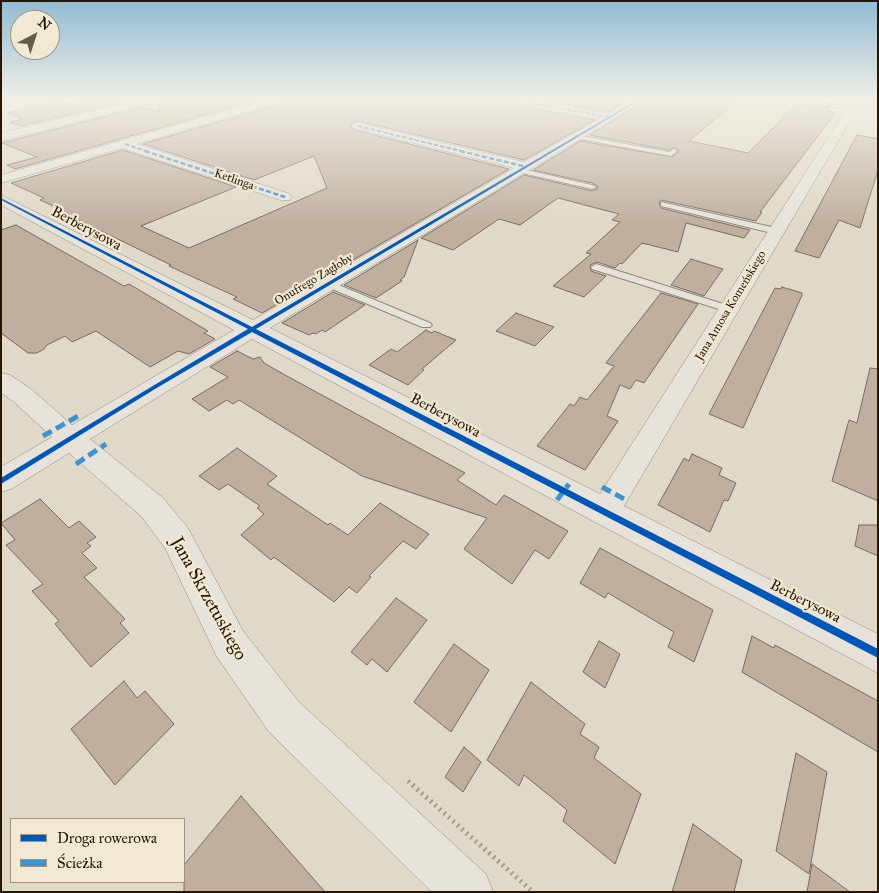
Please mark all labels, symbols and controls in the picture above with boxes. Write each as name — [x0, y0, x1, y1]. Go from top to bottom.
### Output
north arrow — [10, 10, 60, 60]
text: N — [34, 14, 54, 34]
street label: Ketlinga — [212, 166, 256, 194]
street label: Berberysowa — [48, 203, 124, 255]
street label: Jana Amosa Komeńskiego — [692, 248, 770, 364]
street label: Onufrego Zagłoby — [272, 251, 356, 309]
street label: Berberysowa — [407, 390, 483, 442]
street label: Jana Skrzetuskiego — [165, 534, 251, 664]
street label: Berberysowa — [767, 576, 843, 628]
legend — [10, 818, 185, 883]
text: Droga rowerowa — [57, 829, 157, 847]
text: Ścieżka — [57, 854, 103, 872]

